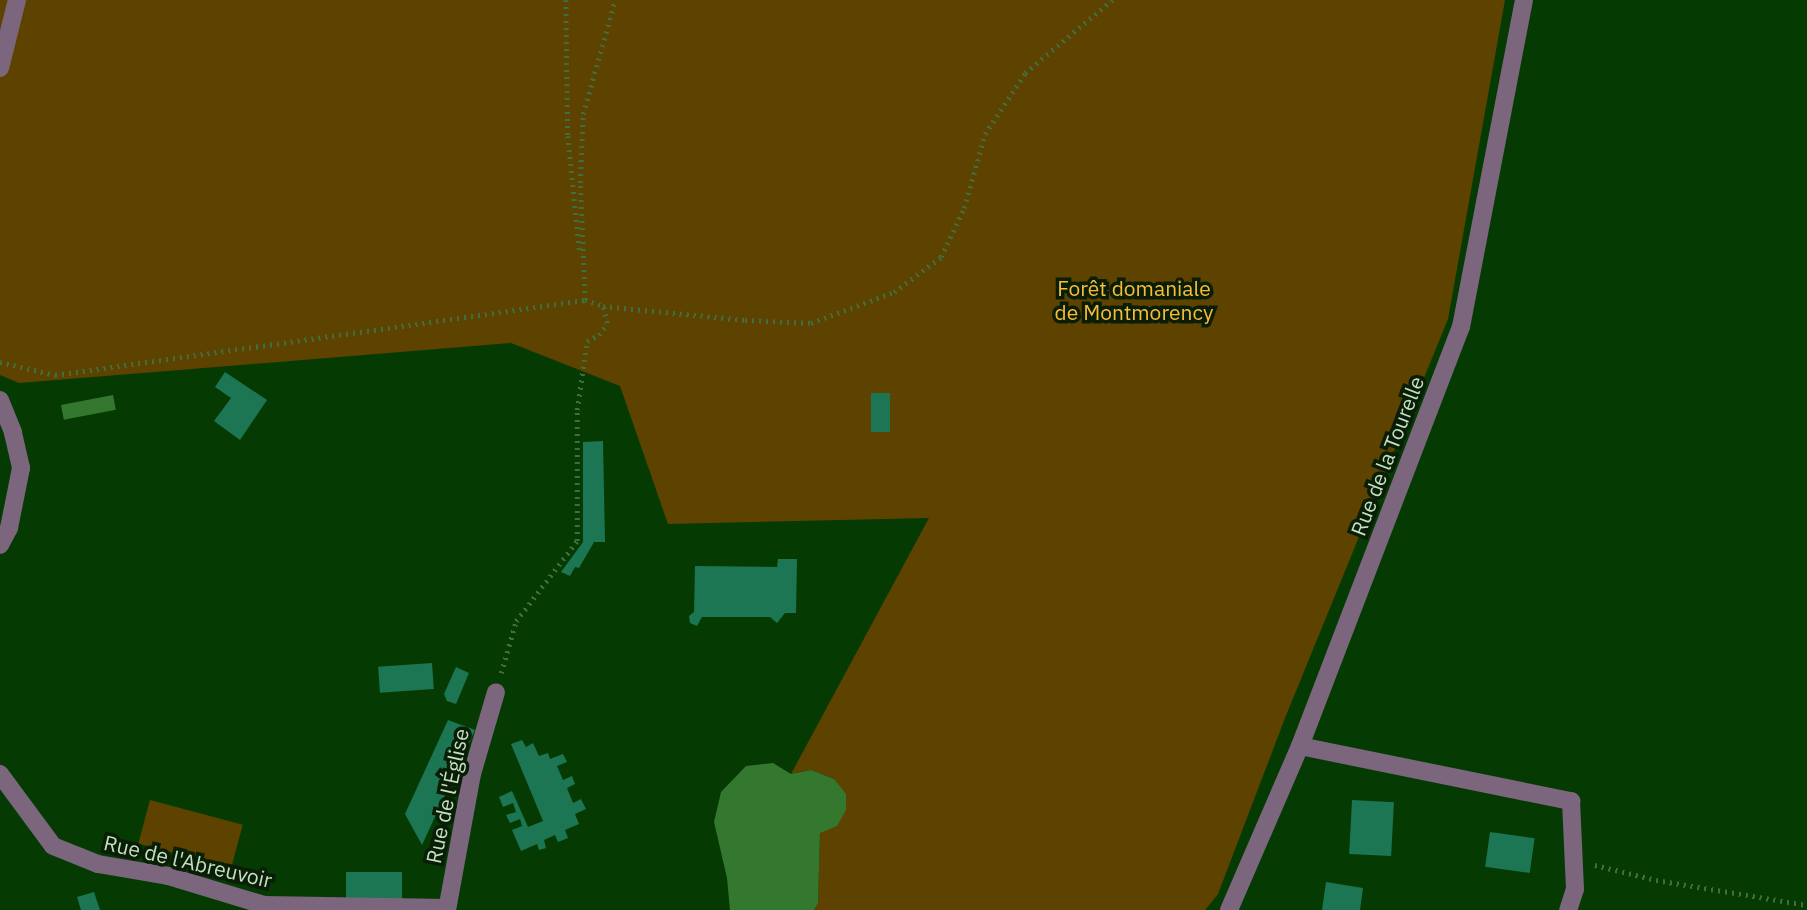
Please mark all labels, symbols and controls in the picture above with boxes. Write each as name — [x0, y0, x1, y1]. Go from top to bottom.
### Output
park label: Forêt domaniale de Montmorency — [1055, 275, 1213, 325]
street label: Rue de la Tourelle — [1345, 373, 1429, 539]
street label: Rue de l'Église — [420, 726, 474, 866]
street label: Rue de l'Abreuvoir — [101, 829, 275, 893]

